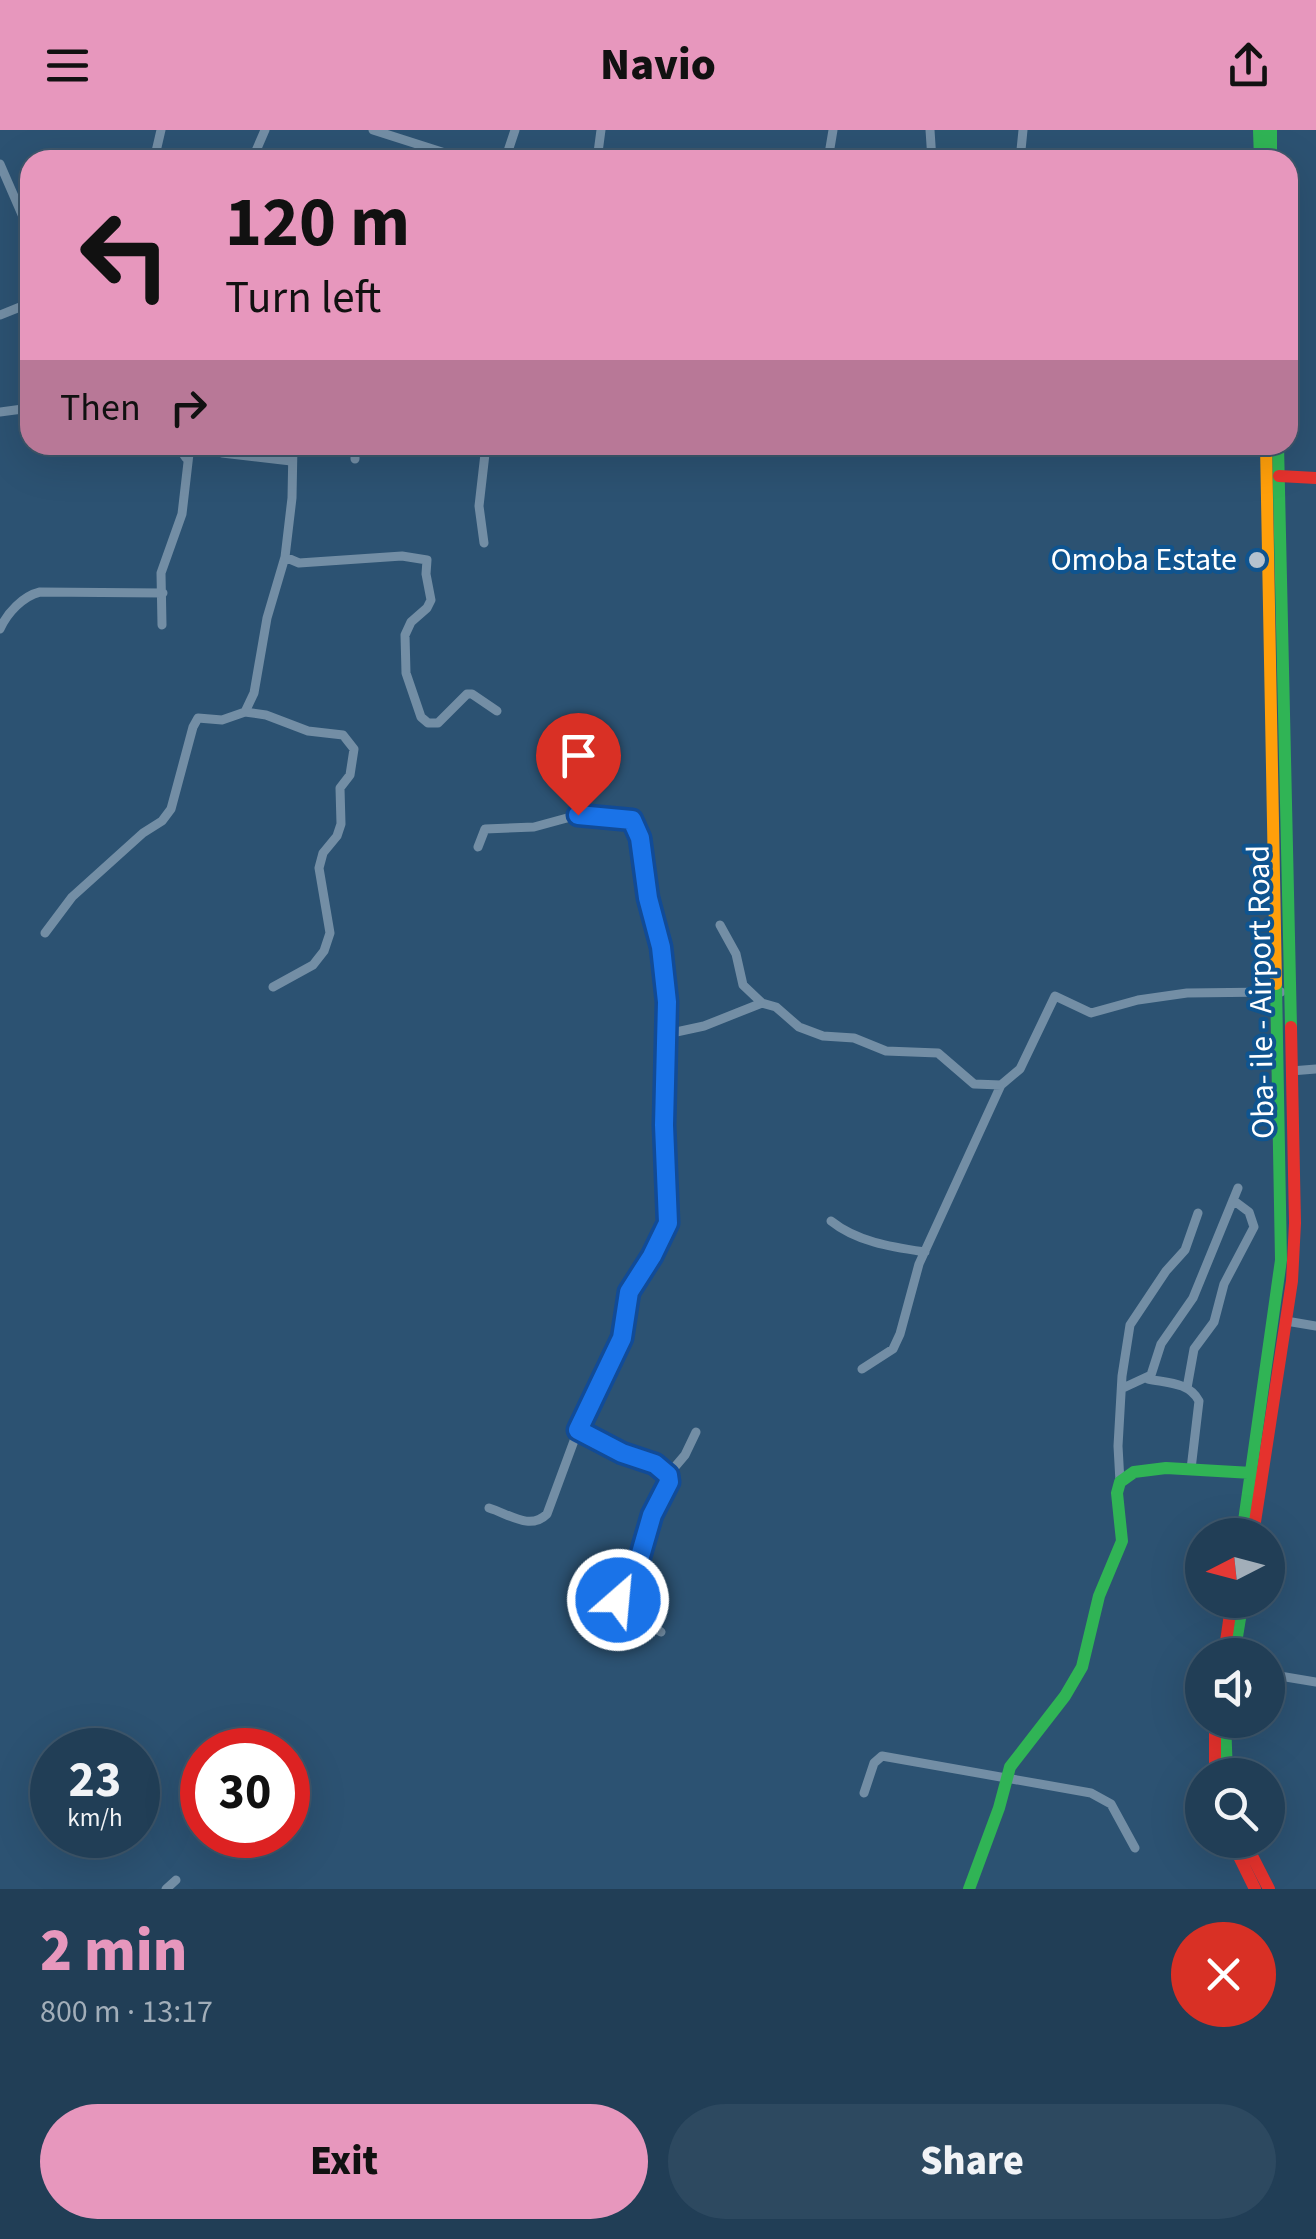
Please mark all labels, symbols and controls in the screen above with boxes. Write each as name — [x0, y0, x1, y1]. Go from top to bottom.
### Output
text: Navio — [600, 33, 716, 97]
icon: menu — [40, 38, 95, 93]
icon: share — [1221, 38, 1276, 93]
text: 120 m — [225, 173, 410, 273]
icon: left — [60, 190, 190, 320]
text: Turn left — [225, 266, 381, 330]
icon: right — [161, 380, 216, 435]
text: Then — [60, 381, 141, 435]
place label: Omoba Estate — [1050, 537, 1237, 583]
marker: Omoba Estate — [1246, 549, 1268, 571]
pin — [536, 713, 621, 816]
icon: arrive — [551, 728, 606, 783]
street label: Oba- ile - Airport Road — [1235, 845, 1287, 1139]
north arrow — [1185, 1518, 1285, 1618]
map controls — [1185, 1518, 1285, 1858]
position arrow — [566, 1548, 670, 1652]
button: sound — [1185, 1638, 1285, 1738]
speed limit sign: 30 — [180, 1728, 310, 1858]
text: 23 — [69, 1745, 121, 1816]
button: search — [1185, 1758, 1285, 1858]
text: km/h — [67, 1800, 123, 1836]
text: 2 min — [40, 1909, 187, 1994]
button: close — [1171, 1922, 1276, 2027]
text: 800 m · 13:17 — [40, 1989, 213, 2035]
button: Exit — [40, 2104, 648, 2219]
button: Share — [668, 2104, 1276, 2219]

